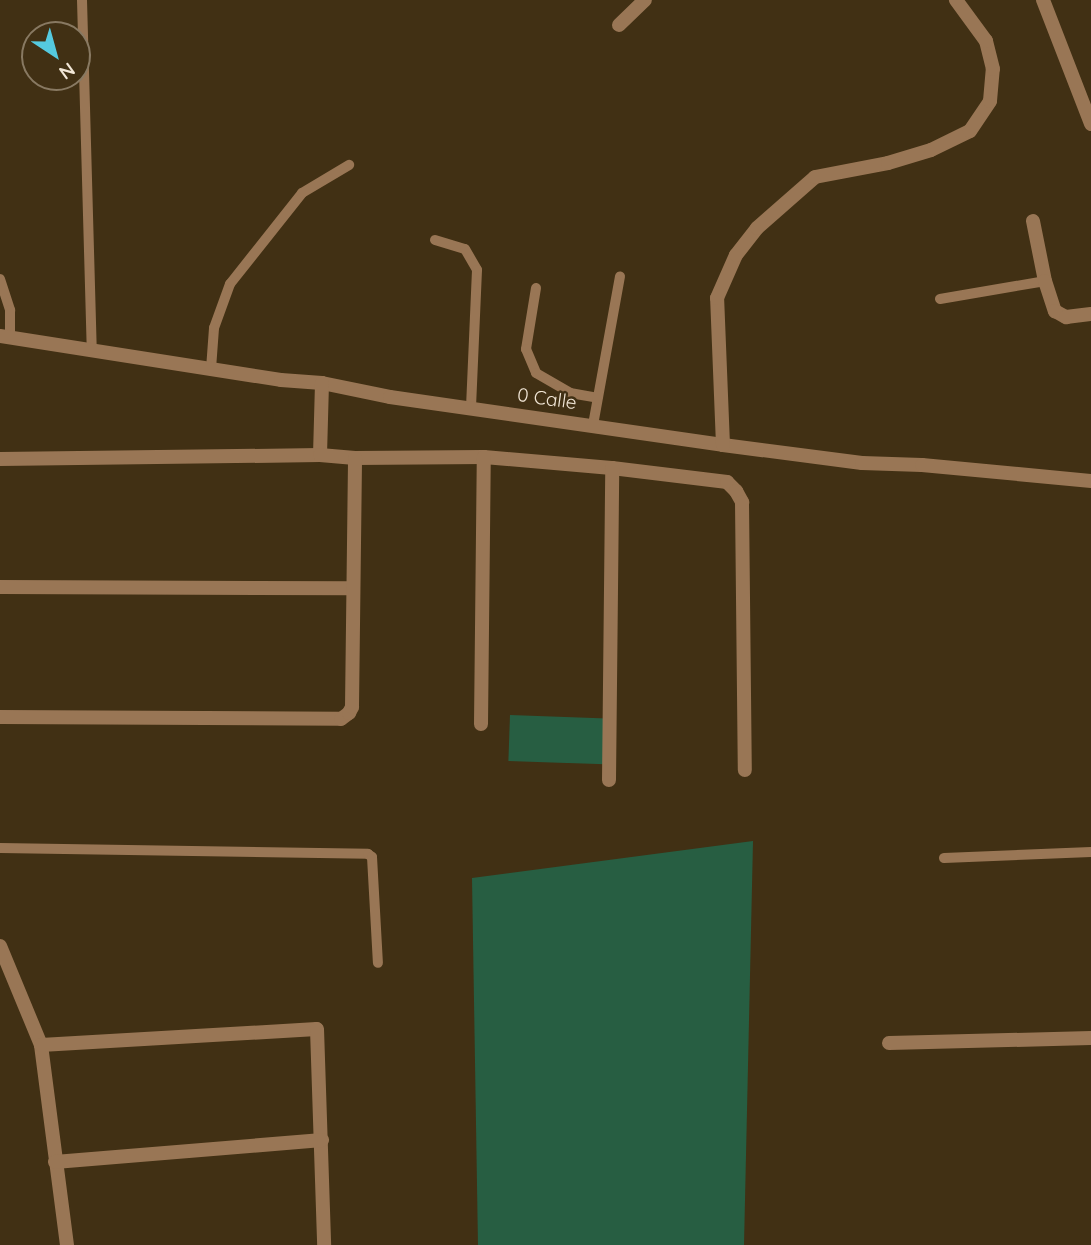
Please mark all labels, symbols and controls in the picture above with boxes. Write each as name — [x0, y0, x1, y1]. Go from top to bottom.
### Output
north arrow — [21, 21, 91, 91]
text: N — [54, 58, 80, 85]
street label: 0 Calle — [516, 384, 578, 414]

